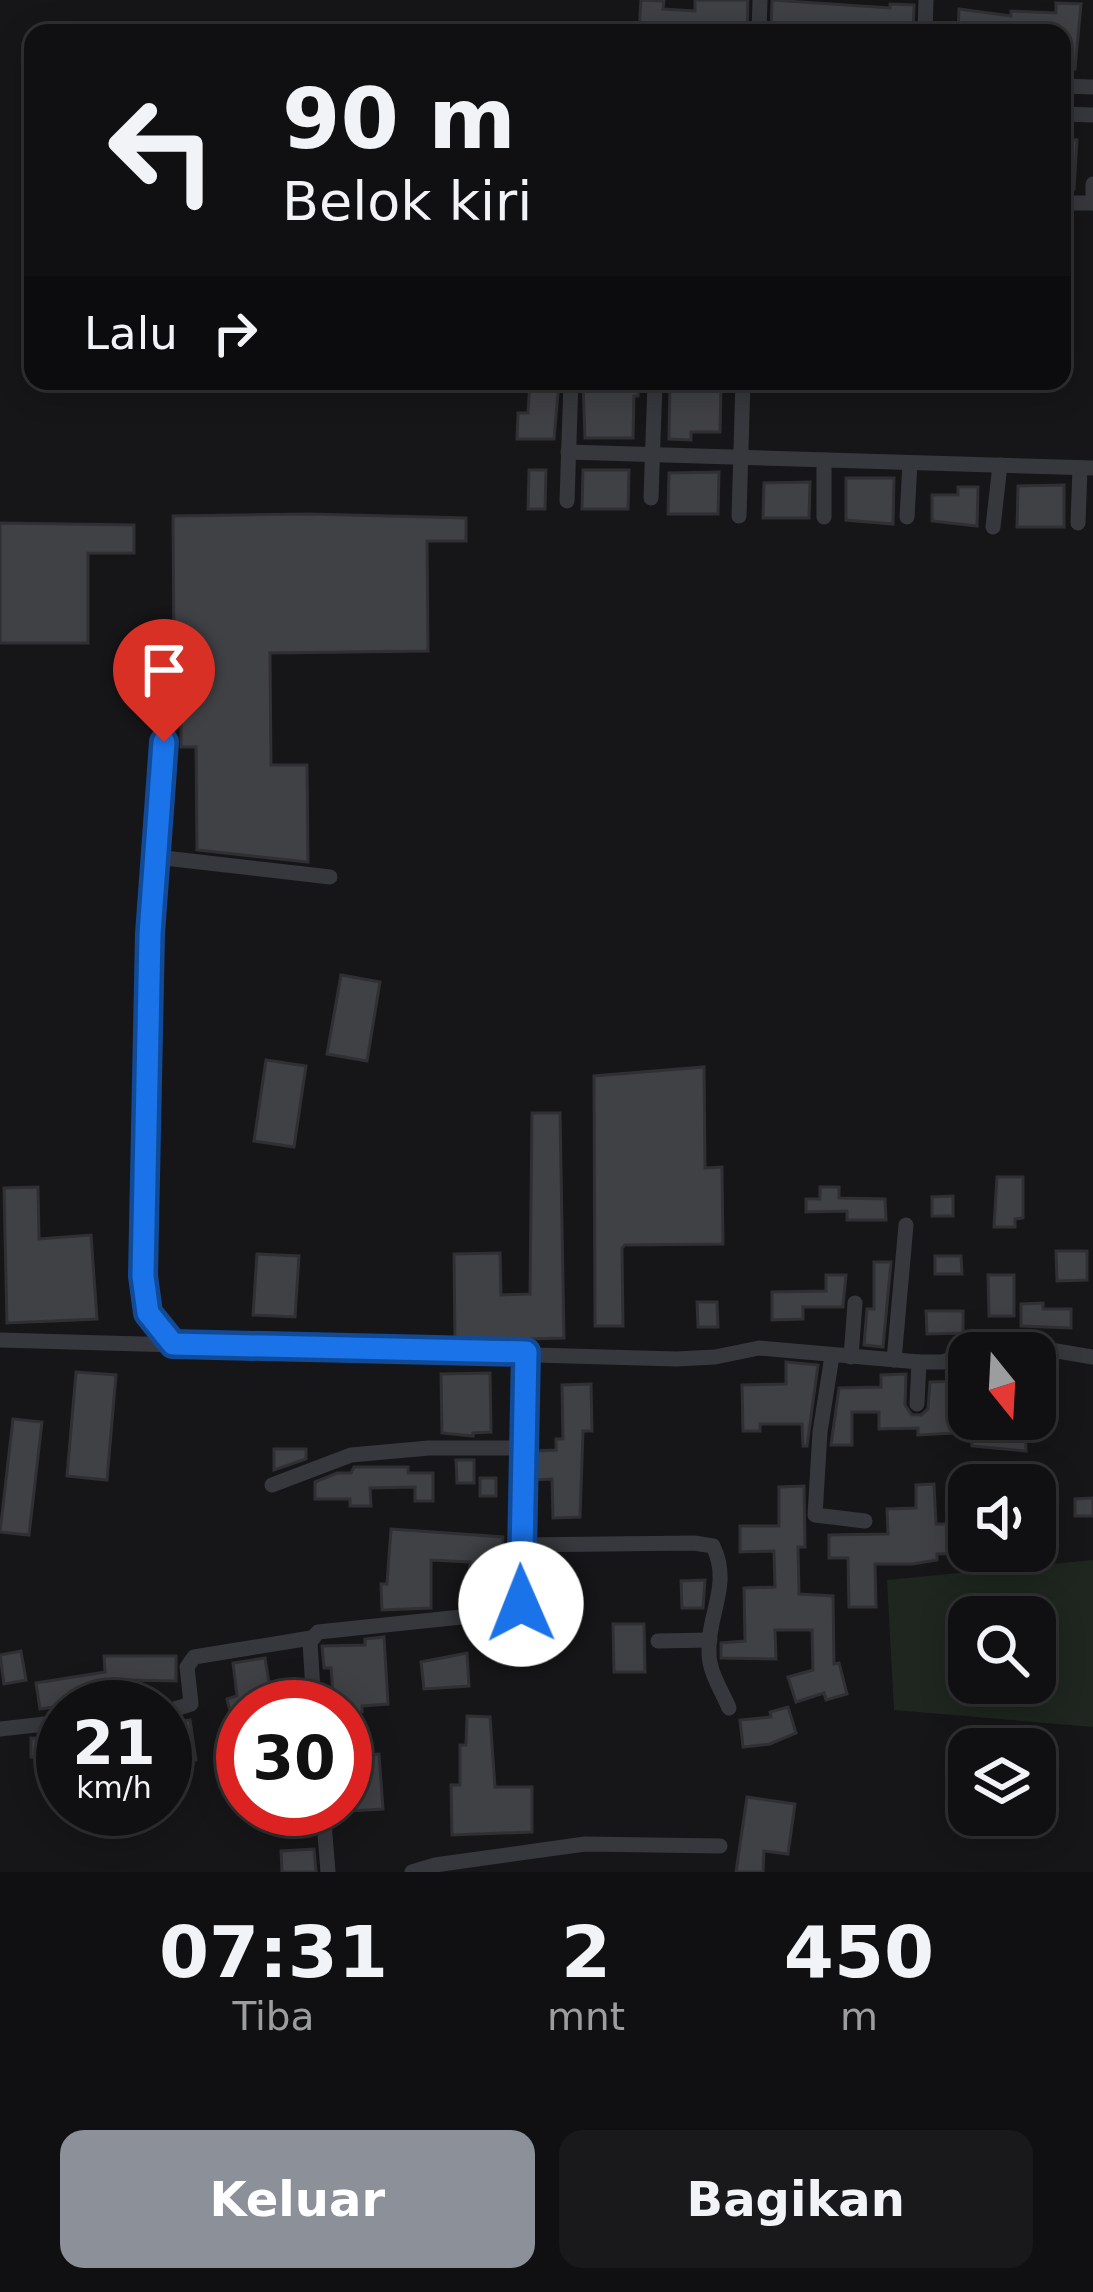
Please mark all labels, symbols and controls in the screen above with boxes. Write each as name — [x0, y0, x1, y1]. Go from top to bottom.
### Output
text: 90 m — [282, 70, 516, 168]
icon: left — [84, 72, 240, 228]
text: Belok kiri — [282, 170, 532, 233]
icon: right — [202, 300, 268, 366]
text: Lalu — [84, 307, 178, 360]
pin — [113, 619, 215, 742]
icon: arrive — [131, 637, 197, 703]
north arrow — [948, 1332, 1056, 1440]
map controls — [948, 1332, 1056, 1836]
button: sound — [948, 1464, 1056, 1572]
position arrow — [458, 1541, 584, 1667]
button: search — [948, 1596, 1056, 1704]
speed limit sign: 30 — [216, 1680, 372, 1836]
text: 21 — [72, 1708, 156, 1778]
button: layers — [948, 1728, 1056, 1836]
text: km/h — [76, 1770, 152, 1805]
text: 07:31 — [159, 1910, 388, 1994]
text: 2 — [561, 1910, 611, 1994]
text: 450 — [784, 1910, 934, 1994]
text: Tiba — [232, 1994, 315, 2039]
text: mnt — [547, 1994, 625, 2039]
text: m — [840, 1994, 878, 2039]
button: Keluar — [60, 2130, 535, 2268]
button: Bagikan — [559, 2130, 1033, 2268]

